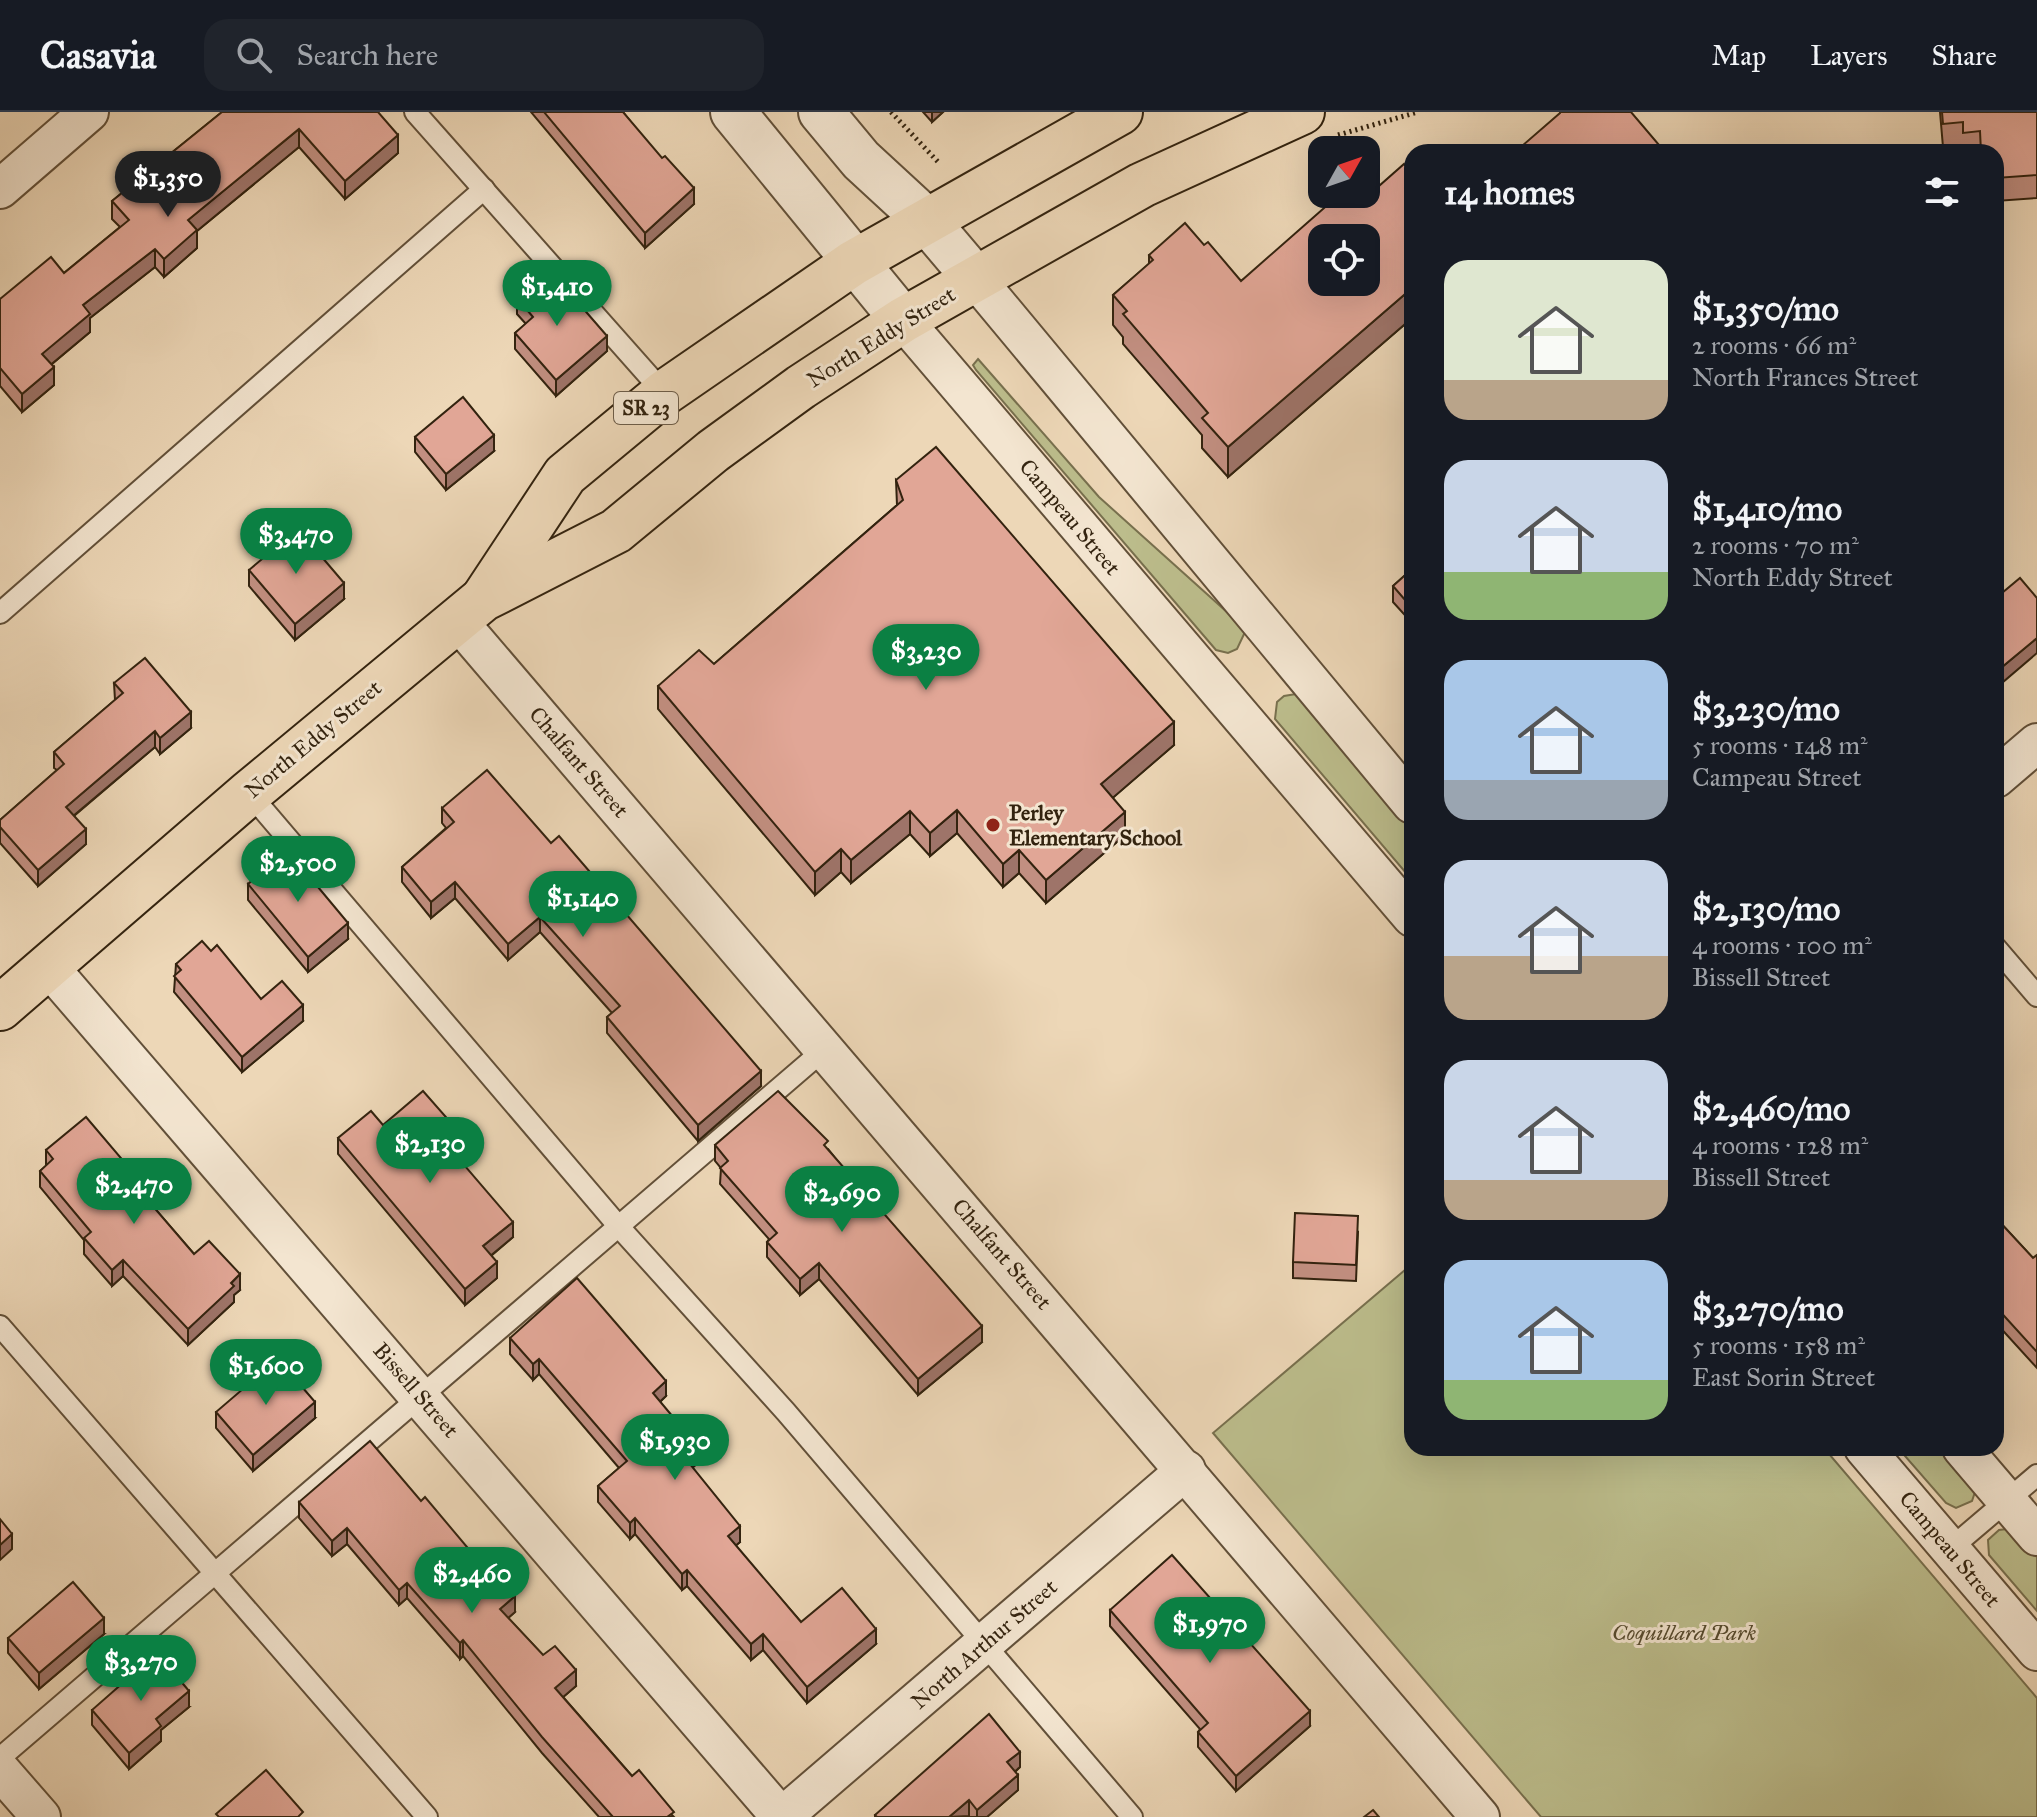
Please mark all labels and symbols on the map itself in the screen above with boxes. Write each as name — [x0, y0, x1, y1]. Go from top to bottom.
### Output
north arrow — [1308, 136, 1380, 208]
pin: $1,350 — [103, 151, 233, 219]
pin: $1,410 — [492, 260, 622, 328]
street label: North Eddy Street — [802, 280, 960, 393]
road number: SR 23 — [614, 392, 678, 424]
street label: Campeau Street — [1014, 453, 1127, 581]
pin: $3,470 — [231, 508, 361, 576]
pin: $3,230 — [861, 624, 991, 692]
street label: North Eddy Street — [239, 674, 387, 804]
street label: Chalfant Street — [523, 701, 635, 823]
place label: Perley Elementary School — [1009, 799, 1183, 851]
marker: Perley Elementary School — [984, 816, 1002, 834]
pin: $2,500 — [233, 836, 363, 904]
pin: $1,140 — [518, 871, 648, 939]
pin: $2,130 — [365, 1117, 495, 1185]
pin: $2,470 — [69, 1158, 199, 1226]
pin: $2,690 — [777, 1166, 907, 1234]
street label: Chalfant Street — [946, 1193, 1058, 1315]
street label: Bissell Street — [367, 1337, 465, 1443]
pin: $1,600 — [201, 1339, 331, 1407]
pin: $1,930 — [610, 1414, 740, 1482]
street label: Campeau Street — [1894, 1485, 2007, 1613]
pin: $2,460 — [407, 1547, 537, 1615]
street label: North Arthur Street — [905, 1573, 1063, 1715]
pin: $1,970 — [1145, 1597, 1275, 1665]
park label: Coquillard Park — [1612, 1619, 1756, 1646]
pin: $3,270 — [76, 1635, 206, 1703]

